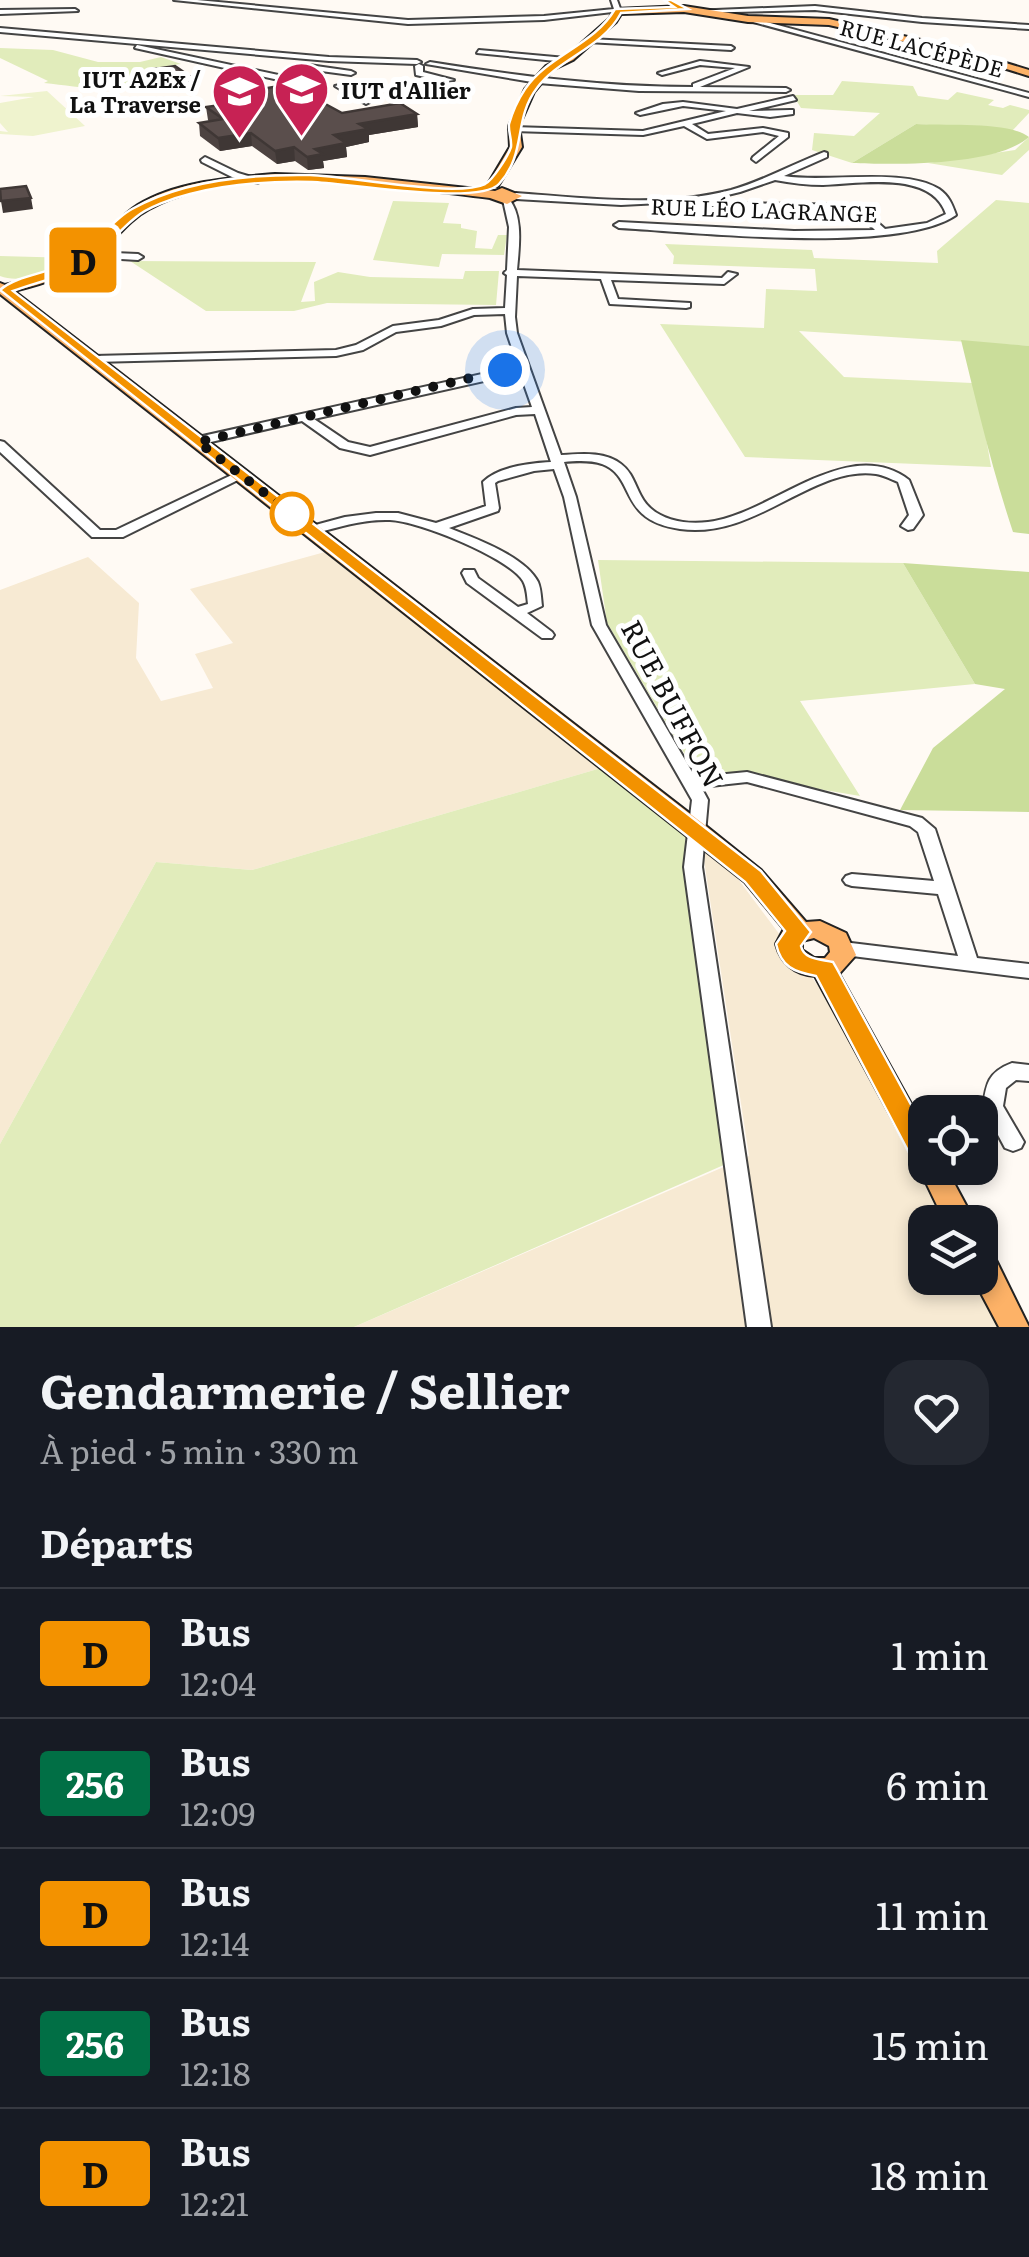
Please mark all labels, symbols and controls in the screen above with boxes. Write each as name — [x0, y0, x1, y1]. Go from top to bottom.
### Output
street label: RUE LACÉPÈDE — [837, 9, 1007, 85]
school or university icon: IUT d'Allier — [272, 59, 332, 138]
school or university icon: IUT A2Ex / La Traverse — [210, 61, 270, 140]
place label: IUT A2Ex / La Traverse — [69, 62, 201, 120]
place label: IUT d'Allier — [341, 73, 471, 106]
street label: RUE LÉO LAGRANGE — [650, 189, 878, 229]
line badge: D — [51, 228, 116, 292]
text: D — [69, 234, 97, 286]
your location — [480, 345, 530, 395]
unlabelled marker — [271, 493, 313, 535]
street label: RUE BUFFON — [612, 612, 736, 794]
map controls — [908, 1095, 998, 1295]
button: locate — [908, 1095, 998, 1185]
button: layers — [908, 1205, 998, 1295]
text: Gendarmerie / Sellier — [40, 1353, 570, 1424]
button: heart — [884, 1360, 989, 1465]
text: À pied · 5 min · 330 m — [40, 1426, 359, 1474]
text: Départs — [40, 1513, 193, 1570]
text: Bus — [180, 1601, 251, 1658]
text: 1 min — [891, 1625, 989, 1682]
text: D — [81, 1627, 109, 1679]
text: 12:04 — [180, 1658, 256, 1706]
text: Bus — [180, 1731, 251, 1788]
text: 6 min — [886, 1755, 989, 1812]
text: 256 — [66, 1757, 124, 1809]
text: 12:09 — [180, 1788, 255, 1836]
text: Bus — [180, 1861, 251, 1918]
text: 11 min — [876, 1885, 989, 1942]
text: D — [81, 1887, 109, 1939]
text: 12:14 — [180, 1918, 249, 1966]
text: Bus — [180, 1991, 251, 2048]
text: 15 min — [872, 2015, 989, 2072]
text: 256 — [66, 2017, 124, 2069]
text: 12:18 — [180, 2048, 251, 2096]
text: Bus — [180, 2121, 251, 2178]
text: 18 min — [870, 2145, 989, 2202]
text: D — [81, 2147, 109, 2199]
text: 12:21 — [180, 2178, 249, 2226]

